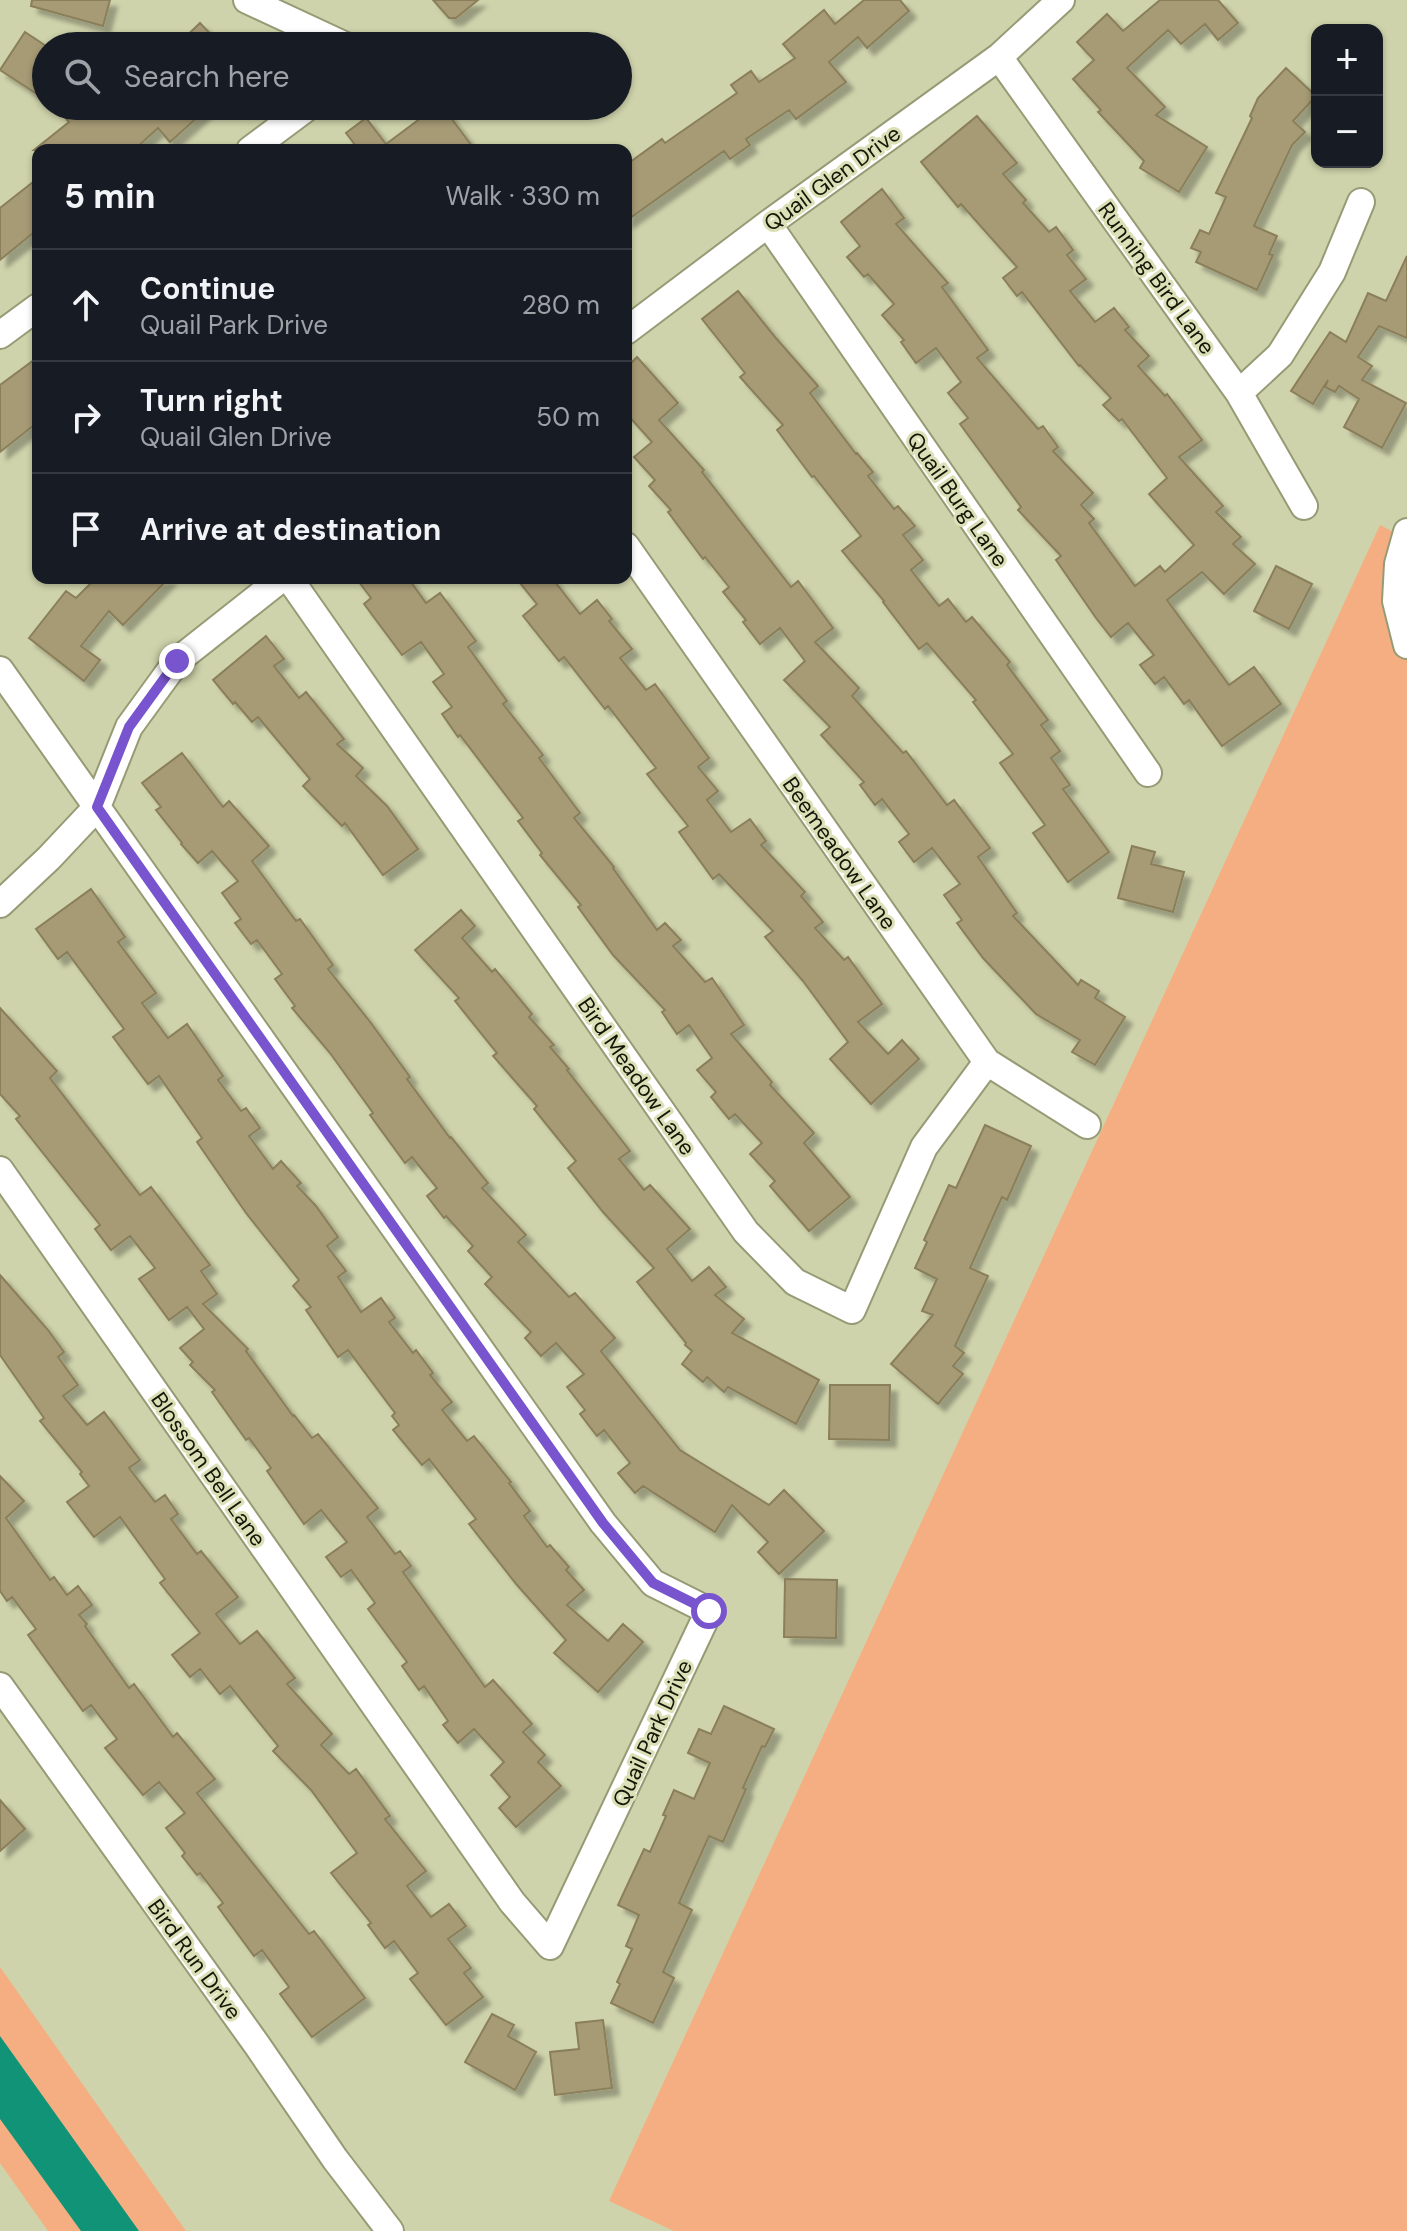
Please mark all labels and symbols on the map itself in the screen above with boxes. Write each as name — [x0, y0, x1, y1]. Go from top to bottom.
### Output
street label: Quail Glen Drive — [758, 119, 906, 238]
street label: Running Bird Lane — [1092, 196, 1222, 360]
street label: Quail Burg Lane — [900, 426, 1015, 572]
route end — [159, 643, 195, 679]
street label: Beemeadow Lane — [776, 771, 903, 935]
street label: Bird Meadow Lane — [571, 992, 702, 1161]
street label: Blossom Bell Lane — [145, 1386, 273, 1552]
route start — [691, 1593, 727, 1629]
street label: Quail Park Drive — [606, 1655, 699, 1811]
street label: Bird Run Drive — [141, 1893, 248, 2025]

